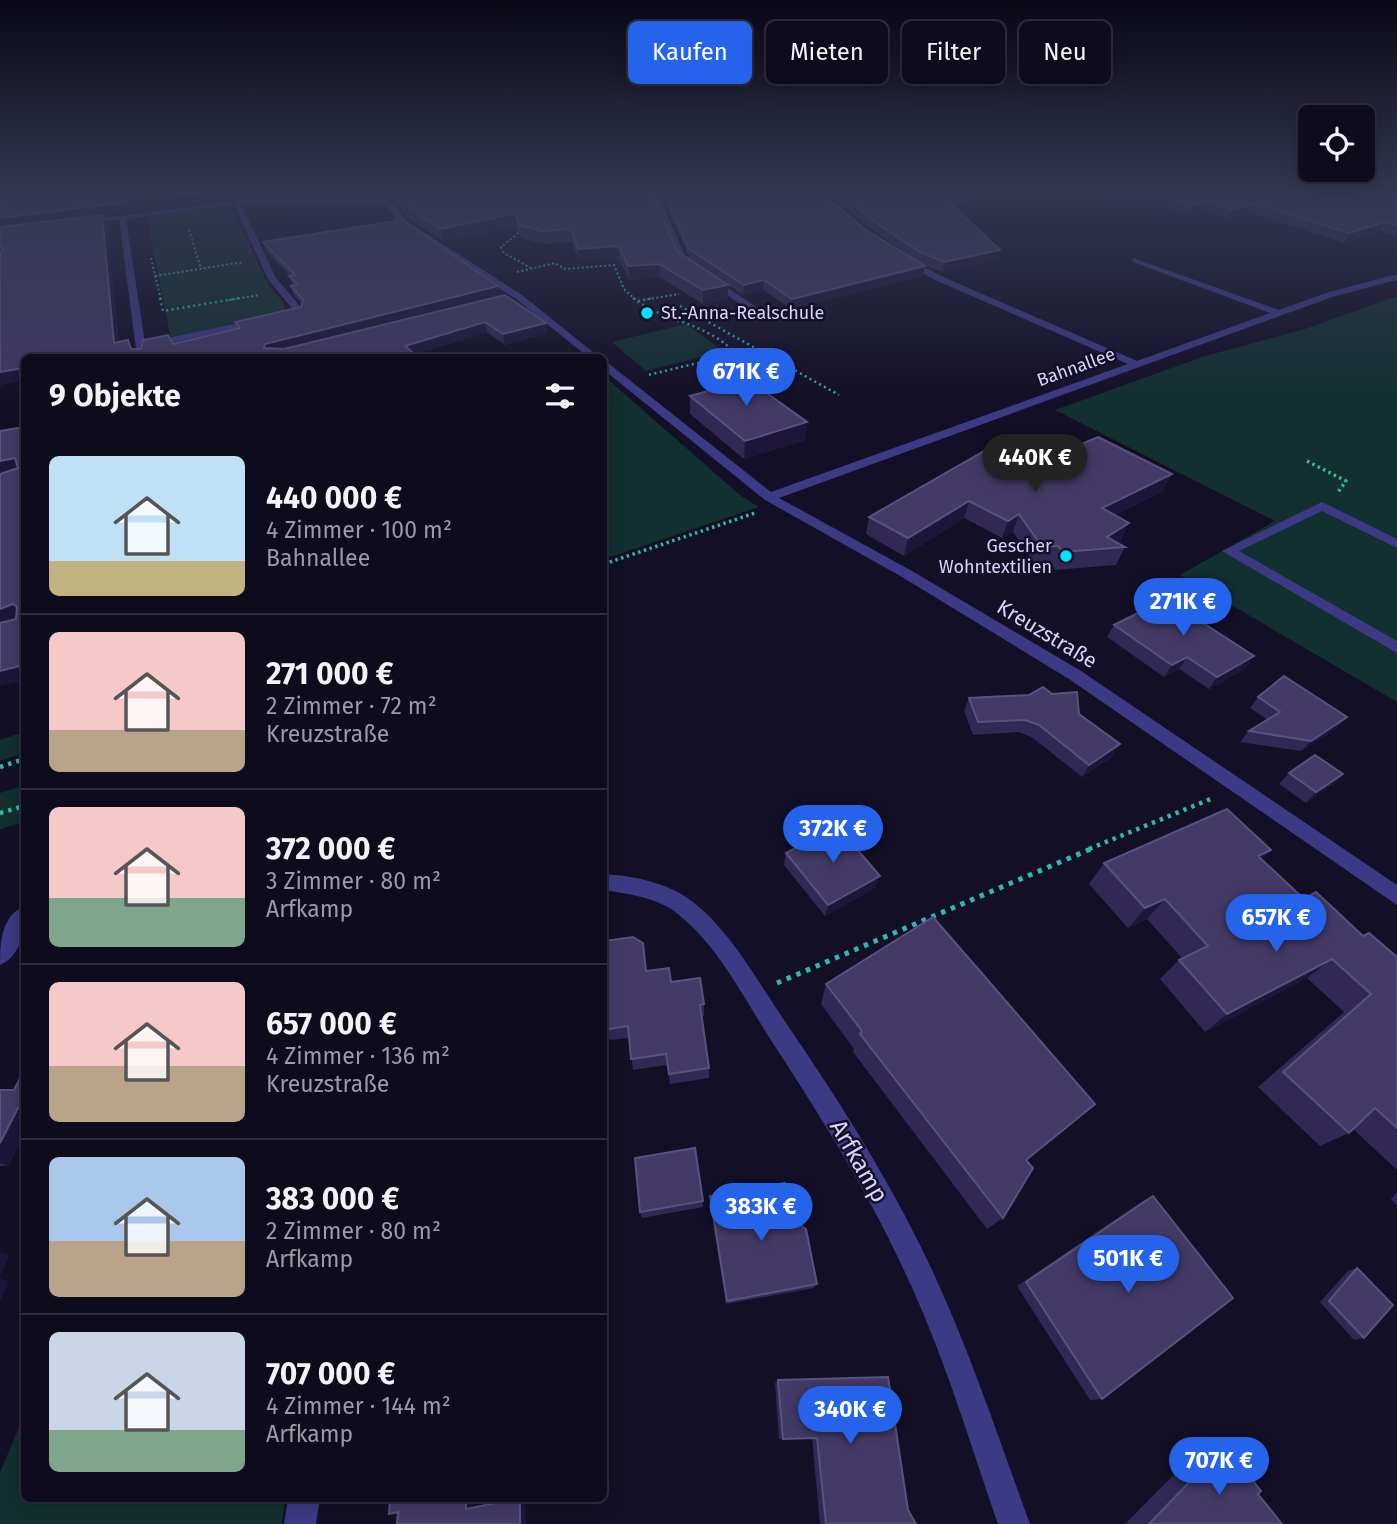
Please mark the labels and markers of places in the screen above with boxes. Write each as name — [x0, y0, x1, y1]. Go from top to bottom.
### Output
place label: St.-Anna-Realschule — [661, 302, 824, 324]
marker: St.-Anna-Realschule — [639, 305, 655, 321]
pin: 671K € — [689, 348, 803, 408]
pin: 440K € — [978, 434, 1092, 494]
place label: Gescher Wohntextilien — [939, 535, 1052, 578]
marker: Gescher Wohntextilien — [1058, 548, 1074, 564]
pin: 271K € — [1126, 578, 1240, 638]
pin: 372K € — [776, 806, 890, 865]
pin: 657K € — [1219, 894, 1333, 954]
pin: 383K € — [704, 1184, 818, 1243]
pin: 501K € — [1071, 1236, 1185, 1295]
pin: 340K € — [793, 1386, 907, 1446]
pin: 707K € — [1162, 1438, 1276, 1497]

